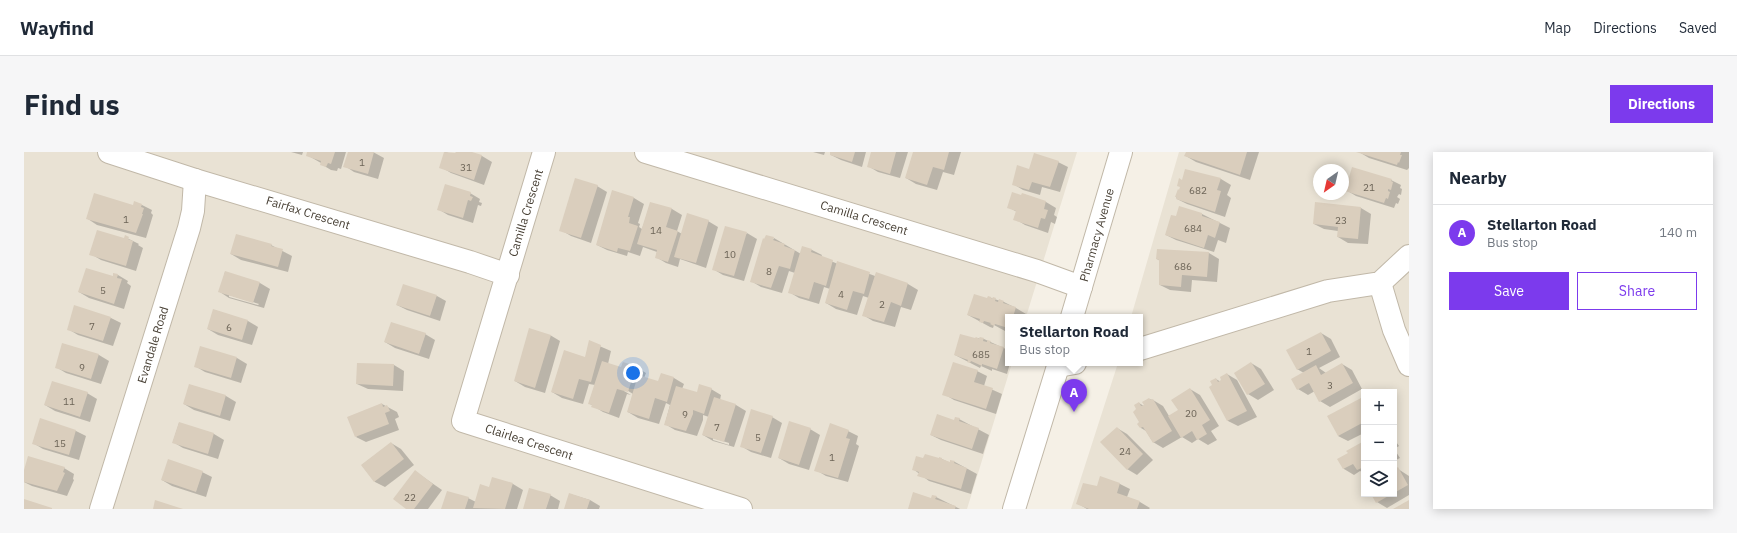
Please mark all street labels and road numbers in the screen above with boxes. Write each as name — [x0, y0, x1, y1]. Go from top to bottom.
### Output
street label: Camilla Crescent — [505, 167, 546, 258]
street label: Pharmacy Avenue — [1076, 186, 1117, 283]
street label: Fairfax Crescent — [264, 193, 352, 232]
street label: Camilla Crescent — [819, 197, 910, 238]
street label: Evandale Road — [134, 305, 171, 385]
street label: Clairlea Crescent — [483, 420, 575, 463]

